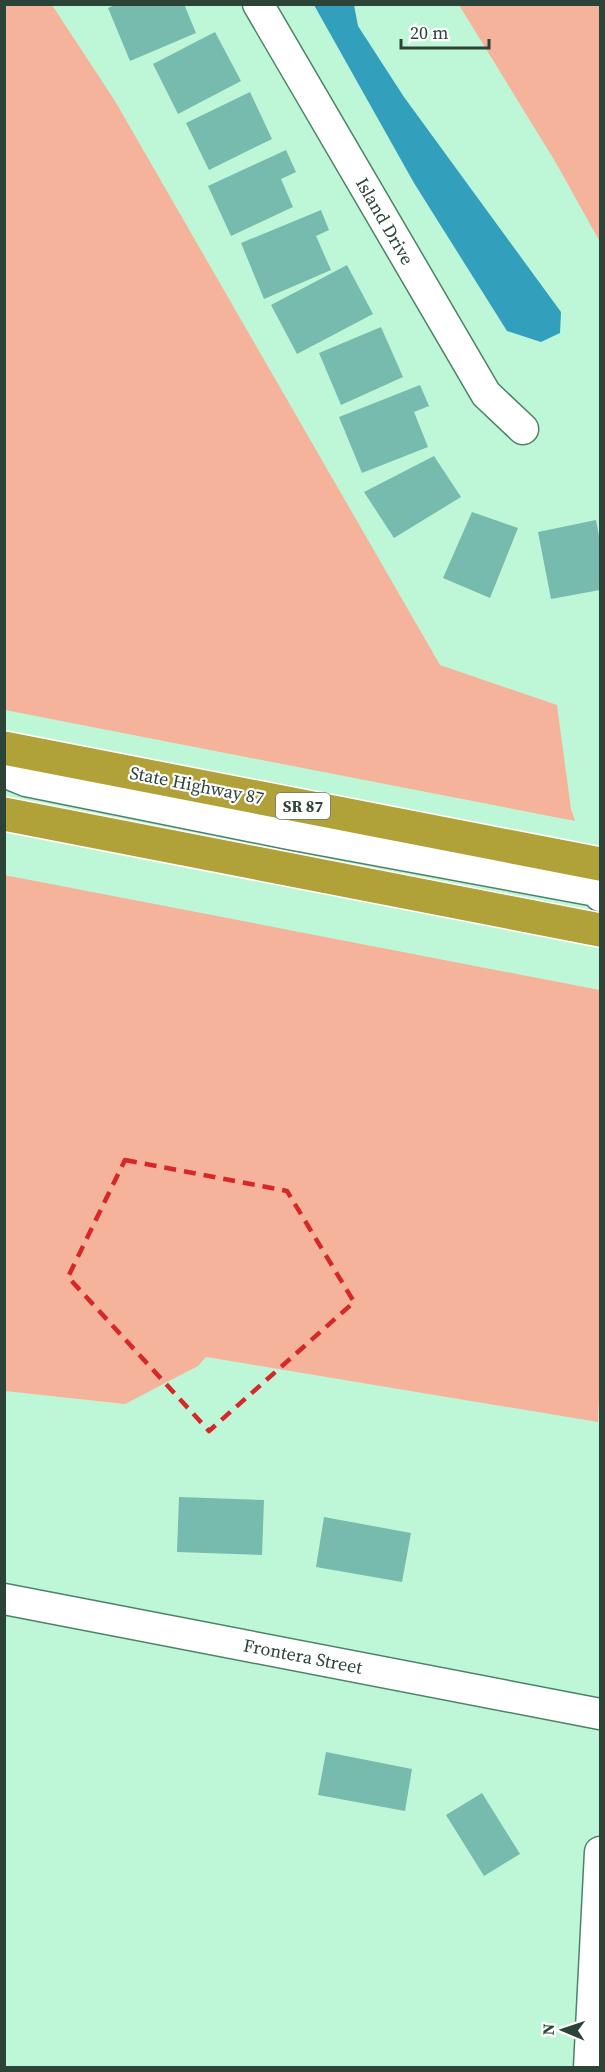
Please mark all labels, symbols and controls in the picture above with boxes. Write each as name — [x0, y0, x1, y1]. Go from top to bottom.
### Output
scale bar — [401, 12, 490, 50]
text: 20 m — [410, 20, 448, 45]
street label: Island Drive — [350, 173, 420, 269]
street label: State Highway 87 — [128, 760, 266, 810]
road number: SR 87 — [276, 793, 330, 819]
street label: Frontera Street — [241, 1632, 365, 1680]
north arrow — [533, 2000, 593, 2060]
text: N — [537, 2023, 559, 2036]

